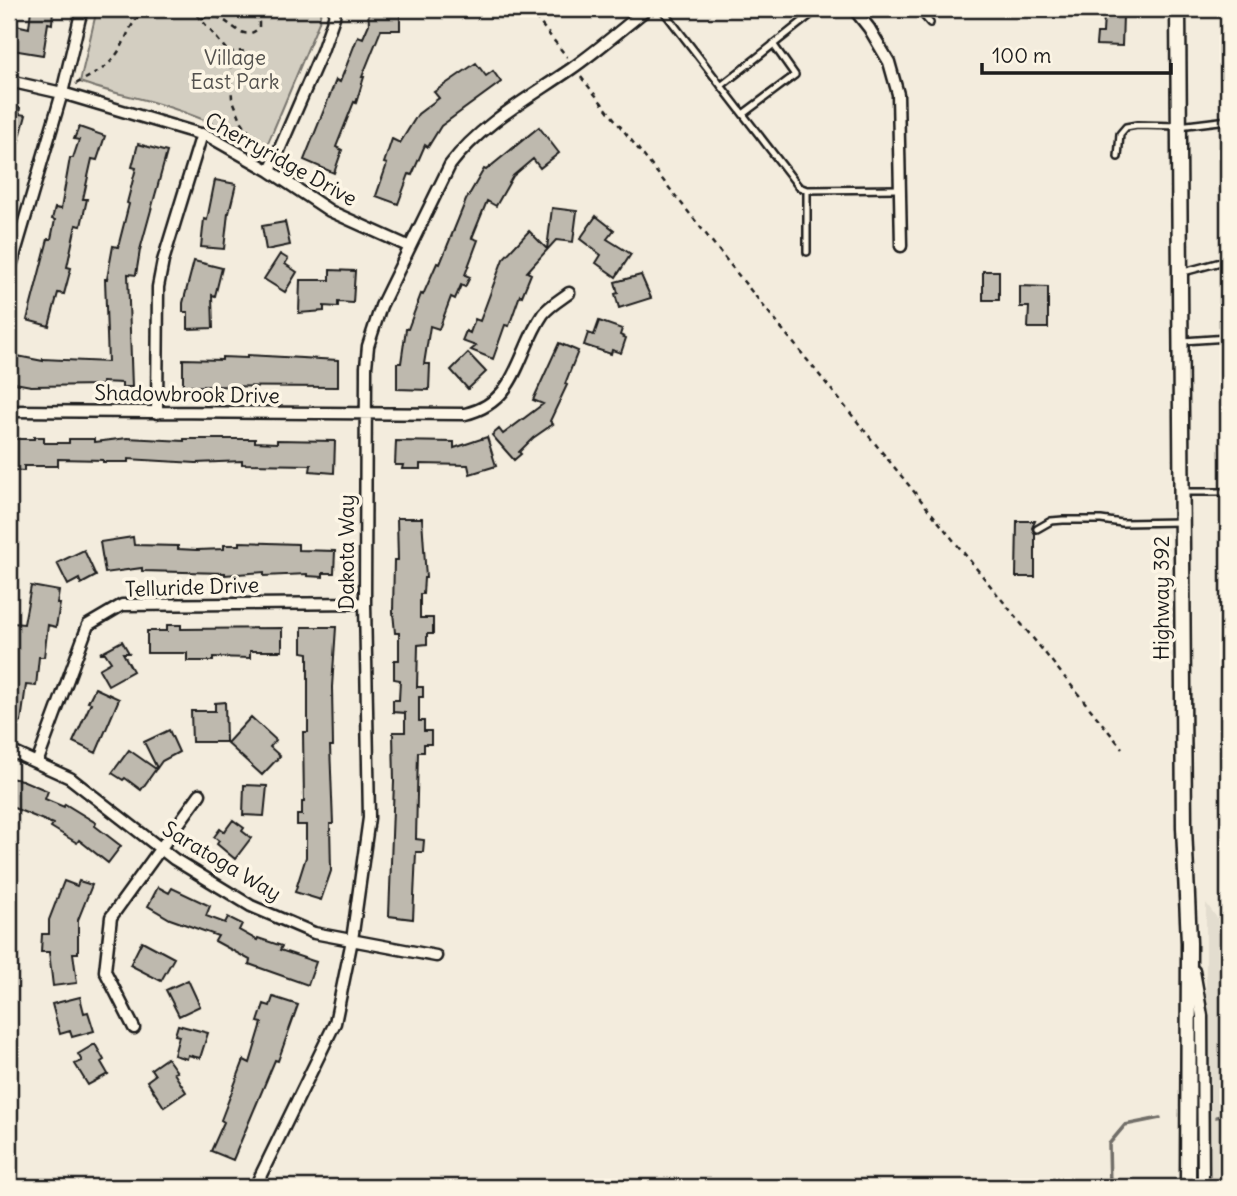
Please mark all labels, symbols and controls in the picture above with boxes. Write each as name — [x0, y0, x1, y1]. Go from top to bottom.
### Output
scale bar — [982, 32, 1170, 76]
text: 100 m — [992, 42, 1051, 69]
park label: Village East Park — [190, 44, 280, 95]
street label: Cherryridge Drive — [200, 106, 362, 212]
street label: Shadowbrook Drive — [94, 379, 280, 409]
street label: Dakota Way — [333, 494, 360, 610]
street label: Highway 392 — [1148, 536, 1175, 660]
street label: Telluride Drive — [125, 571, 259, 603]
street label: Saratoga Way — [158, 815, 286, 907]

